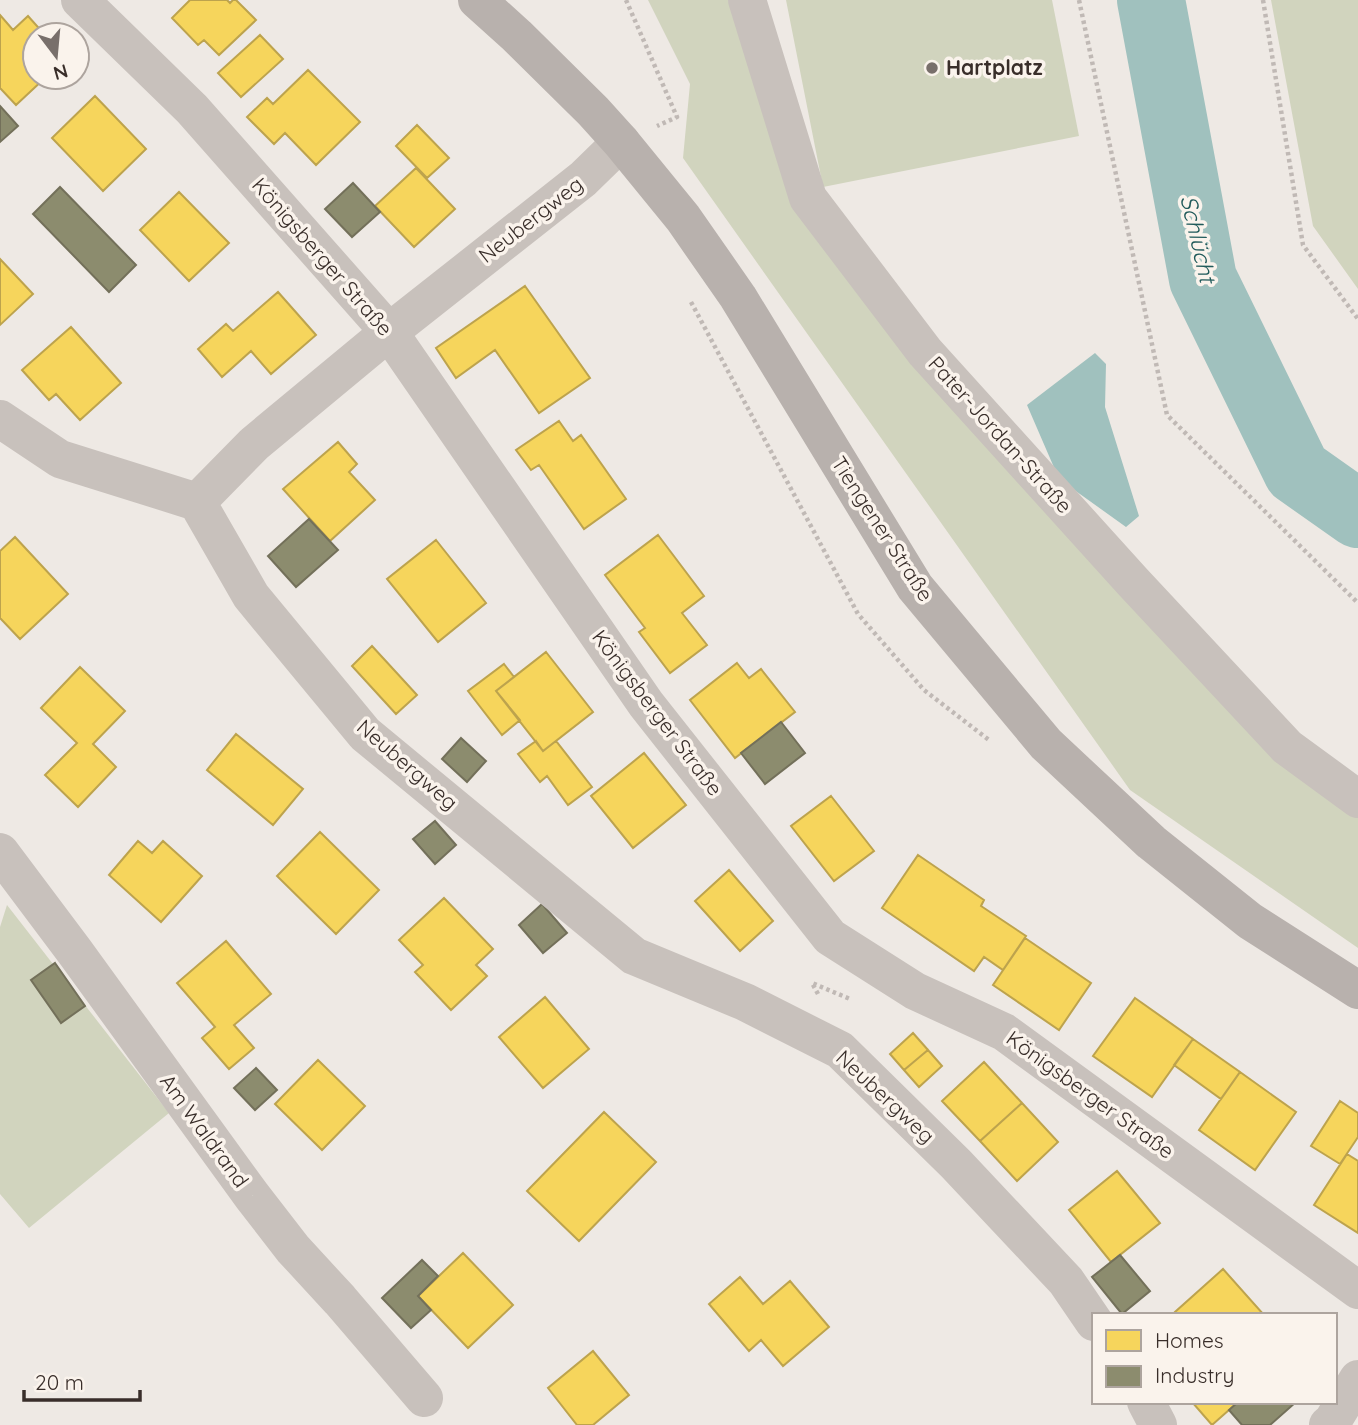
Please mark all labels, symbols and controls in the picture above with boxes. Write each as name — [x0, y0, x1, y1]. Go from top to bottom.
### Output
north arrow — [21, 21, 91, 91]
place label: Hartplatz — [946, 54, 1043, 80]
text: N — [51, 59, 71, 86]
marker: Hartplatz — [924, 60, 940, 76]
street label: Neubergweg — [473, 170, 588, 268]
street label: Königsberger Straße — [247, 172, 399, 341]
water label: Schlücht — [1174, 192, 1223, 288]
street label: Pater-Jordan-Straße — [923, 350, 1078, 518]
street label: Tiengener Straße — [826, 451, 939, 606]
street label: Königsberger Straße — [587, 624, 729, 801]
street label: Neubergweg — [352, 713, 463, 815]
street label: Königsberger Straße — [1002, 1025, 1180, 1164]
street label: Neubergweg — [831, 1044, 940, 1148]
street label: Am Waldrand — [155, 1069, 255, 1192]
legend — [1092, 1313, 1337, 1404]
text: Homes — [1155, 1327, 1224, 1353]
scale bar — [24, 1358, 140, 1402]
text: Industry — [1155, 1362, 1234, 1388]
text: 20 m — [35, 1369, 84, 1395]

